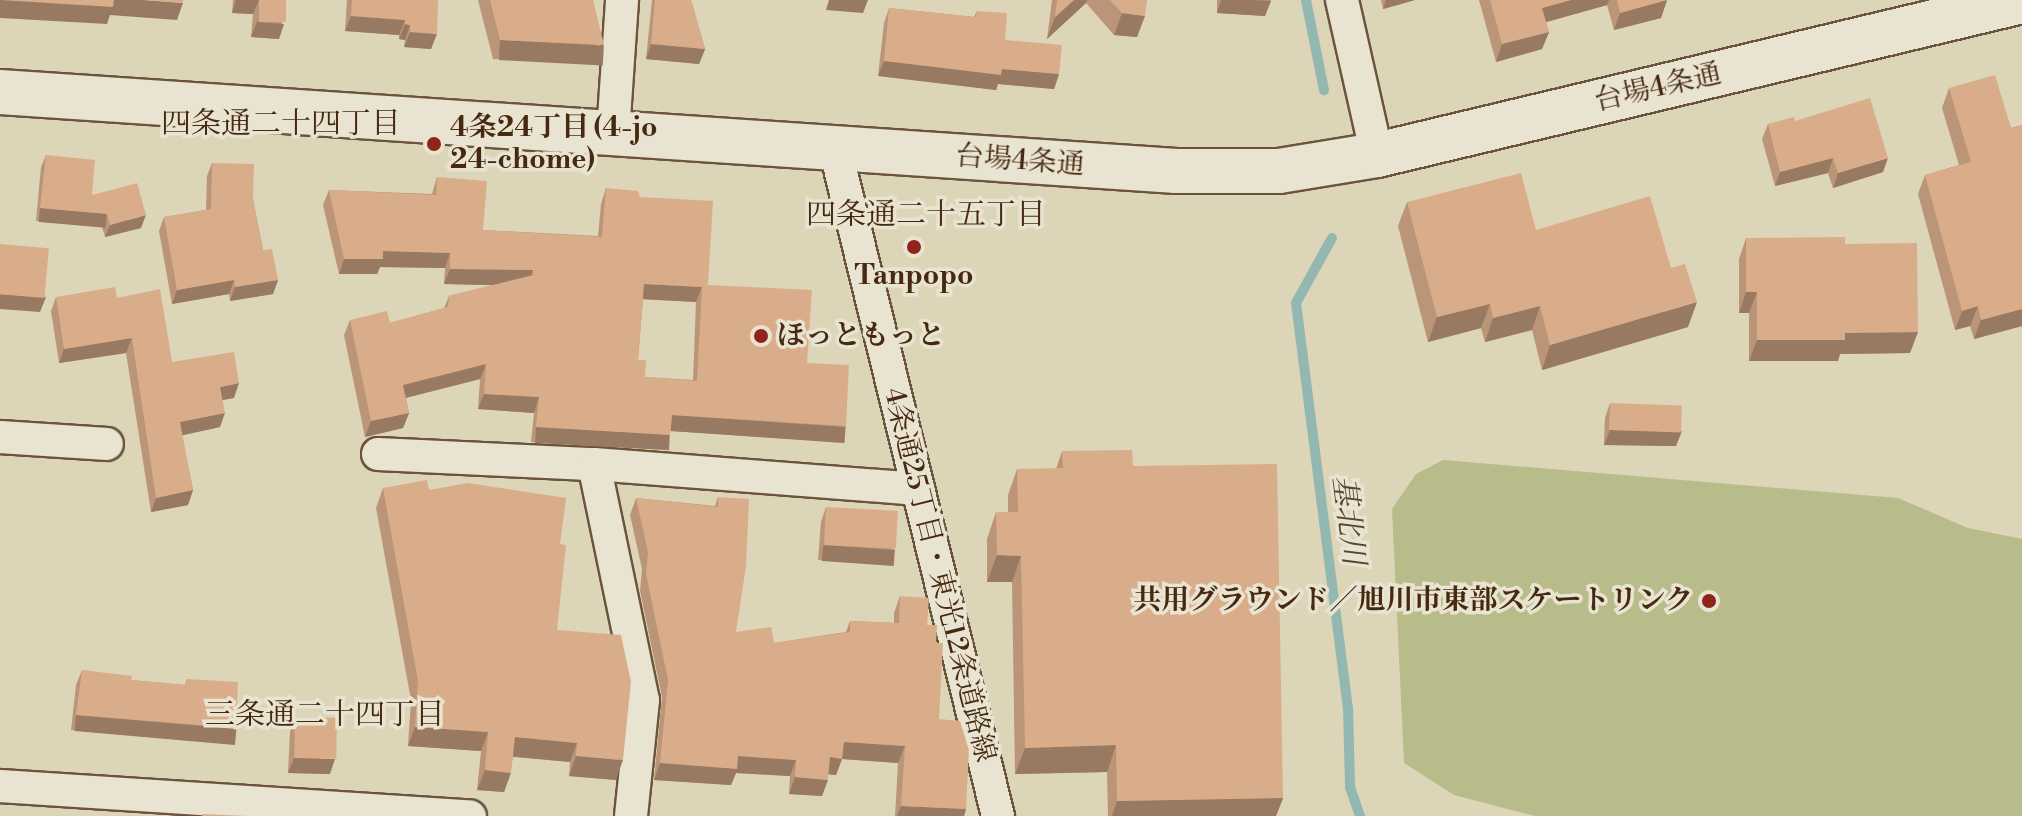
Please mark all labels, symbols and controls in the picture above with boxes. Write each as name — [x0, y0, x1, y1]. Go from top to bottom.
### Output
street label: 台場4条通 — [1592, 57, 1724, 119]
district label: 四条通二十四丁目 — [161, 106, 401, 142]
place label: 4条24丁目 (4-jo 24-chome) — [450, 111, 658, 177]
marker: 4条24丁目 (4-jo 24-chome) — [425, 135, 443, 153]
street label: 台場4条通 — [955, 140, 1085, 182]
district label: 四条通二十五丁目 — [806, 197, 1046, 233]
marker: Tanpopo — [905, 238, 923, 256]
place label: Tanpopo — [855, 259, 973, 293]
place label: ほっともっと — [777, 319, 945, 353]
marker: ほっともっと — [752, 327, 770, 345]
street label: 4条通25丁目・東光12条道路線 — [876, 384, 1002, 766]
water label: 基北川 — [1325, 473, 1371, 567]
place label: 共用グラウンド／旭川市東部スケートリンク — [1133, 584, 1693, 618]
marker: 共用グラウンド／旭川市東部スケートリンク — [1700, 592, 1718, 610]
district label: 三条通二十四丁目 — [205, 697, 445, 733]

